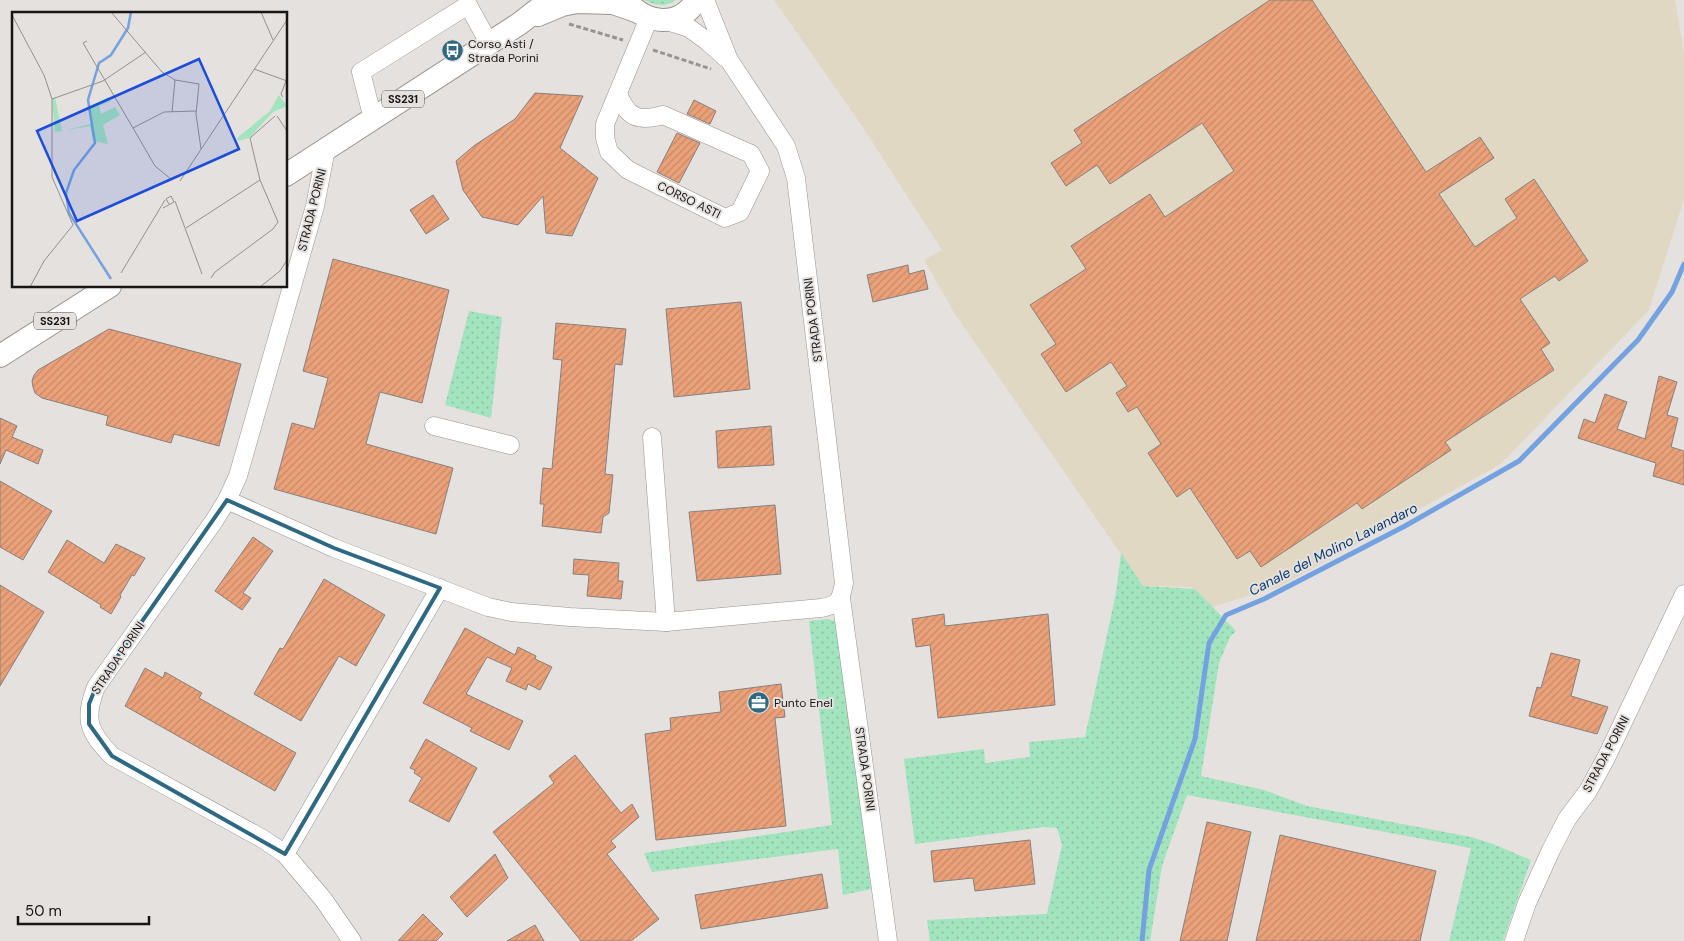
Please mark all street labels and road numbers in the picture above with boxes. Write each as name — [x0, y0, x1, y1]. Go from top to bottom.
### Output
road number: SS231 — [382, 90, 424, 108]
street label: STRADA PORINI — [294, 167, 330, 253]
street label: CORSO ASTI — [655, 178, 723, 222]
street label: STRADA PORINI — [800, 277, 826, 363]
road number: SS231 — [34, 312, 76, 330]
street label: STRADA PORINI — [88, 618, 148, 698]
street label: STRADA PORINI — [1579, 713, 1633, 795]
street label: STRADA PORINI — [851, 726, 879, 812]

